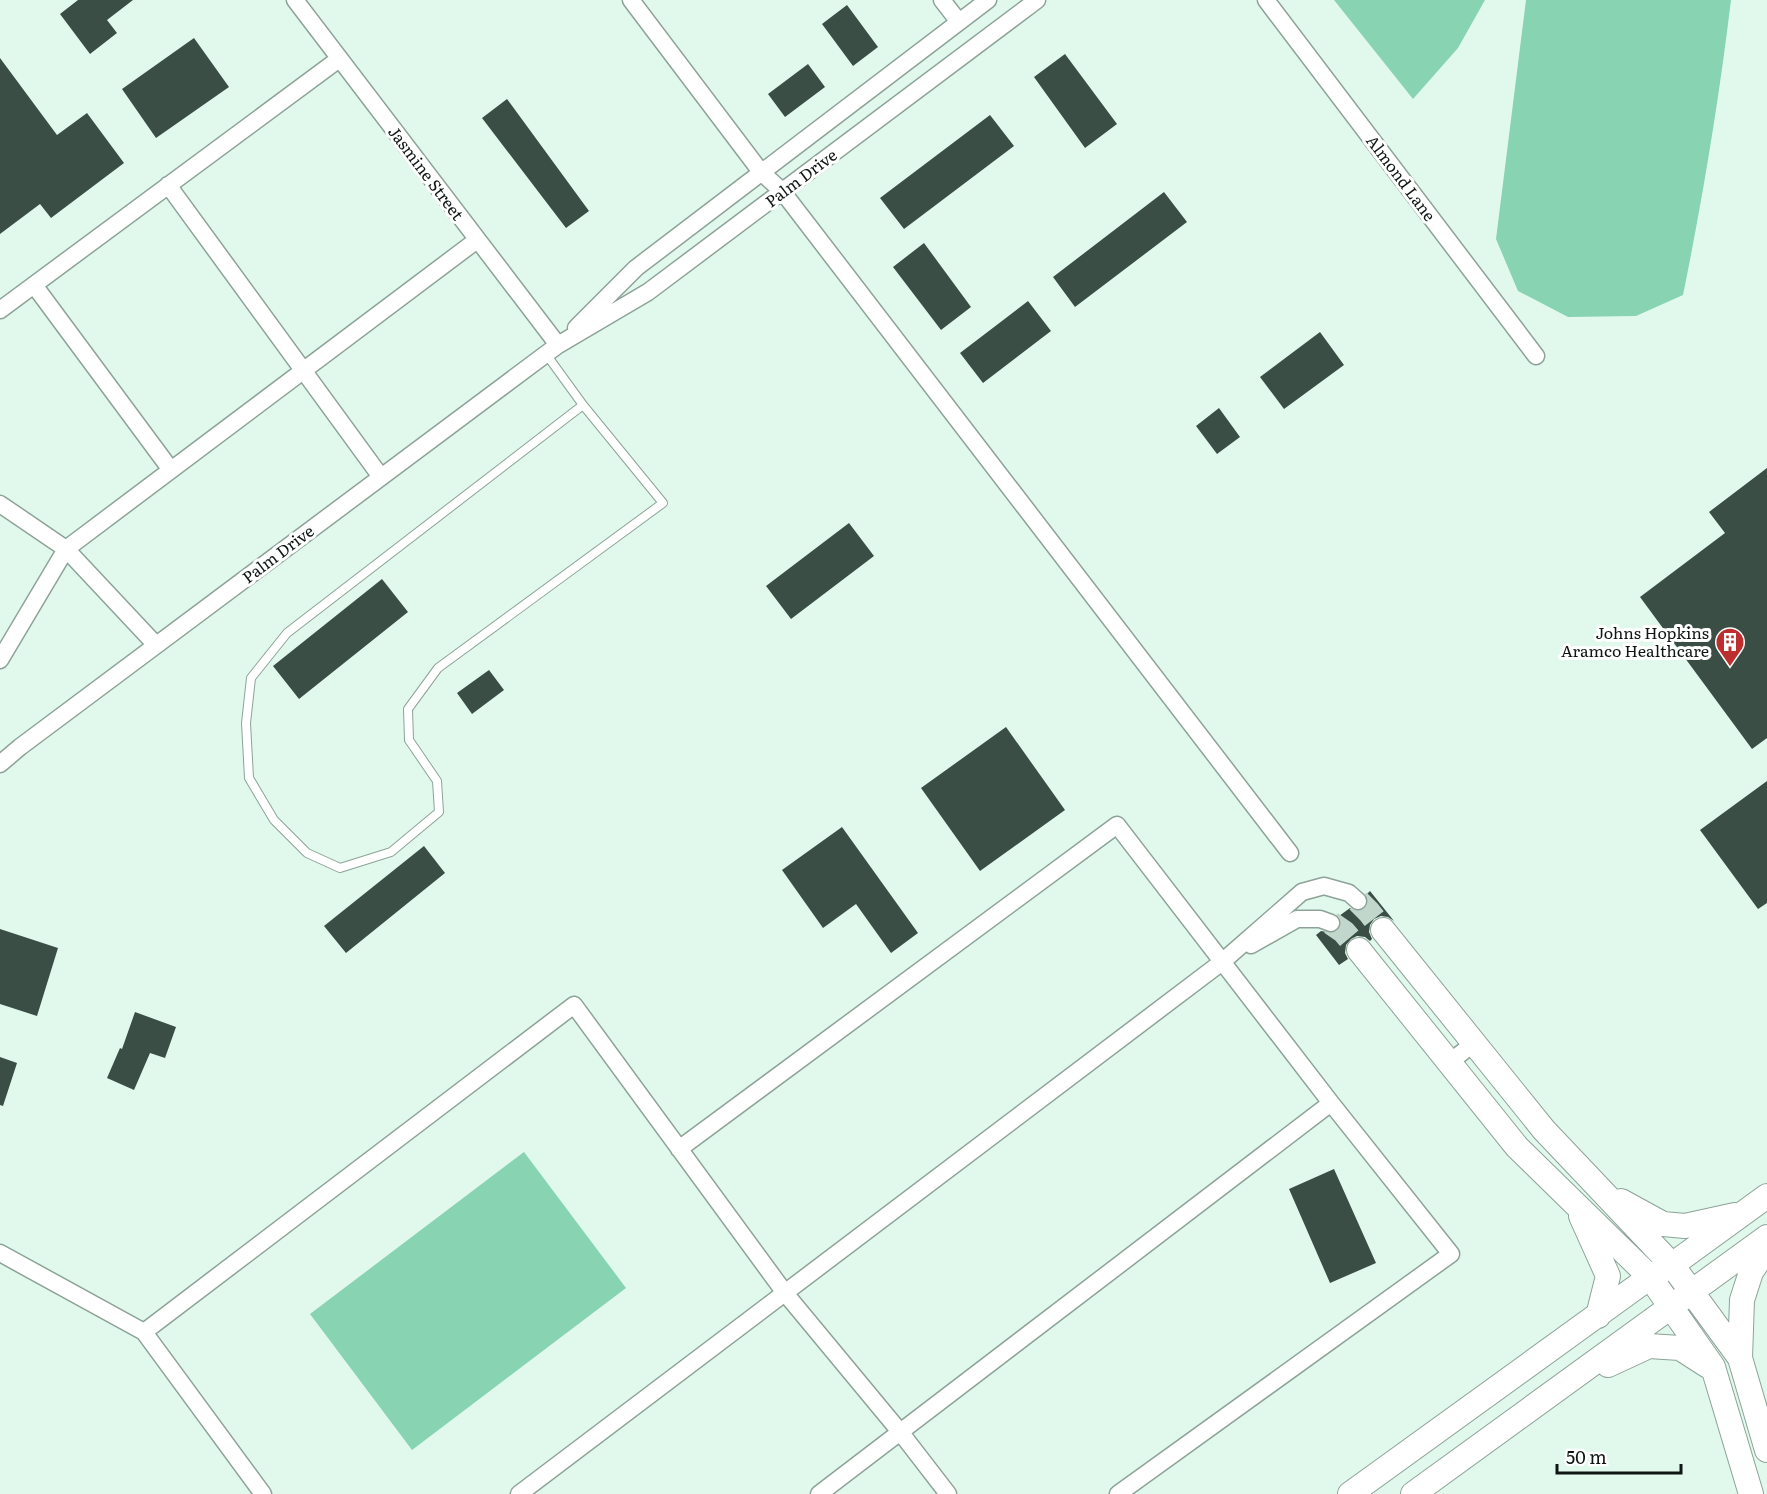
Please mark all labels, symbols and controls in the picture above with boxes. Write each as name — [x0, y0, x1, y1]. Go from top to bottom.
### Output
street label: Jasmine Street — [383, 120, 471, 225]
street label: Almond Lane — [1361, 129, 1442, 226]
street label: Palm Drive — [760, 142, 841, 212]
street label: Palm Drive — [237, 518, 318, 588]
place label: Johns Hopkins Aramco Healthcare — [1561, 620, 1709, 662]
building icon: Johns Hopkins Aramco Healthcare — [1714, 626, 1746, 668]
scale bar — [1557, 1437, 1682, 1475]
text: 50 m — [1566, 1443, 1607, 1470]

